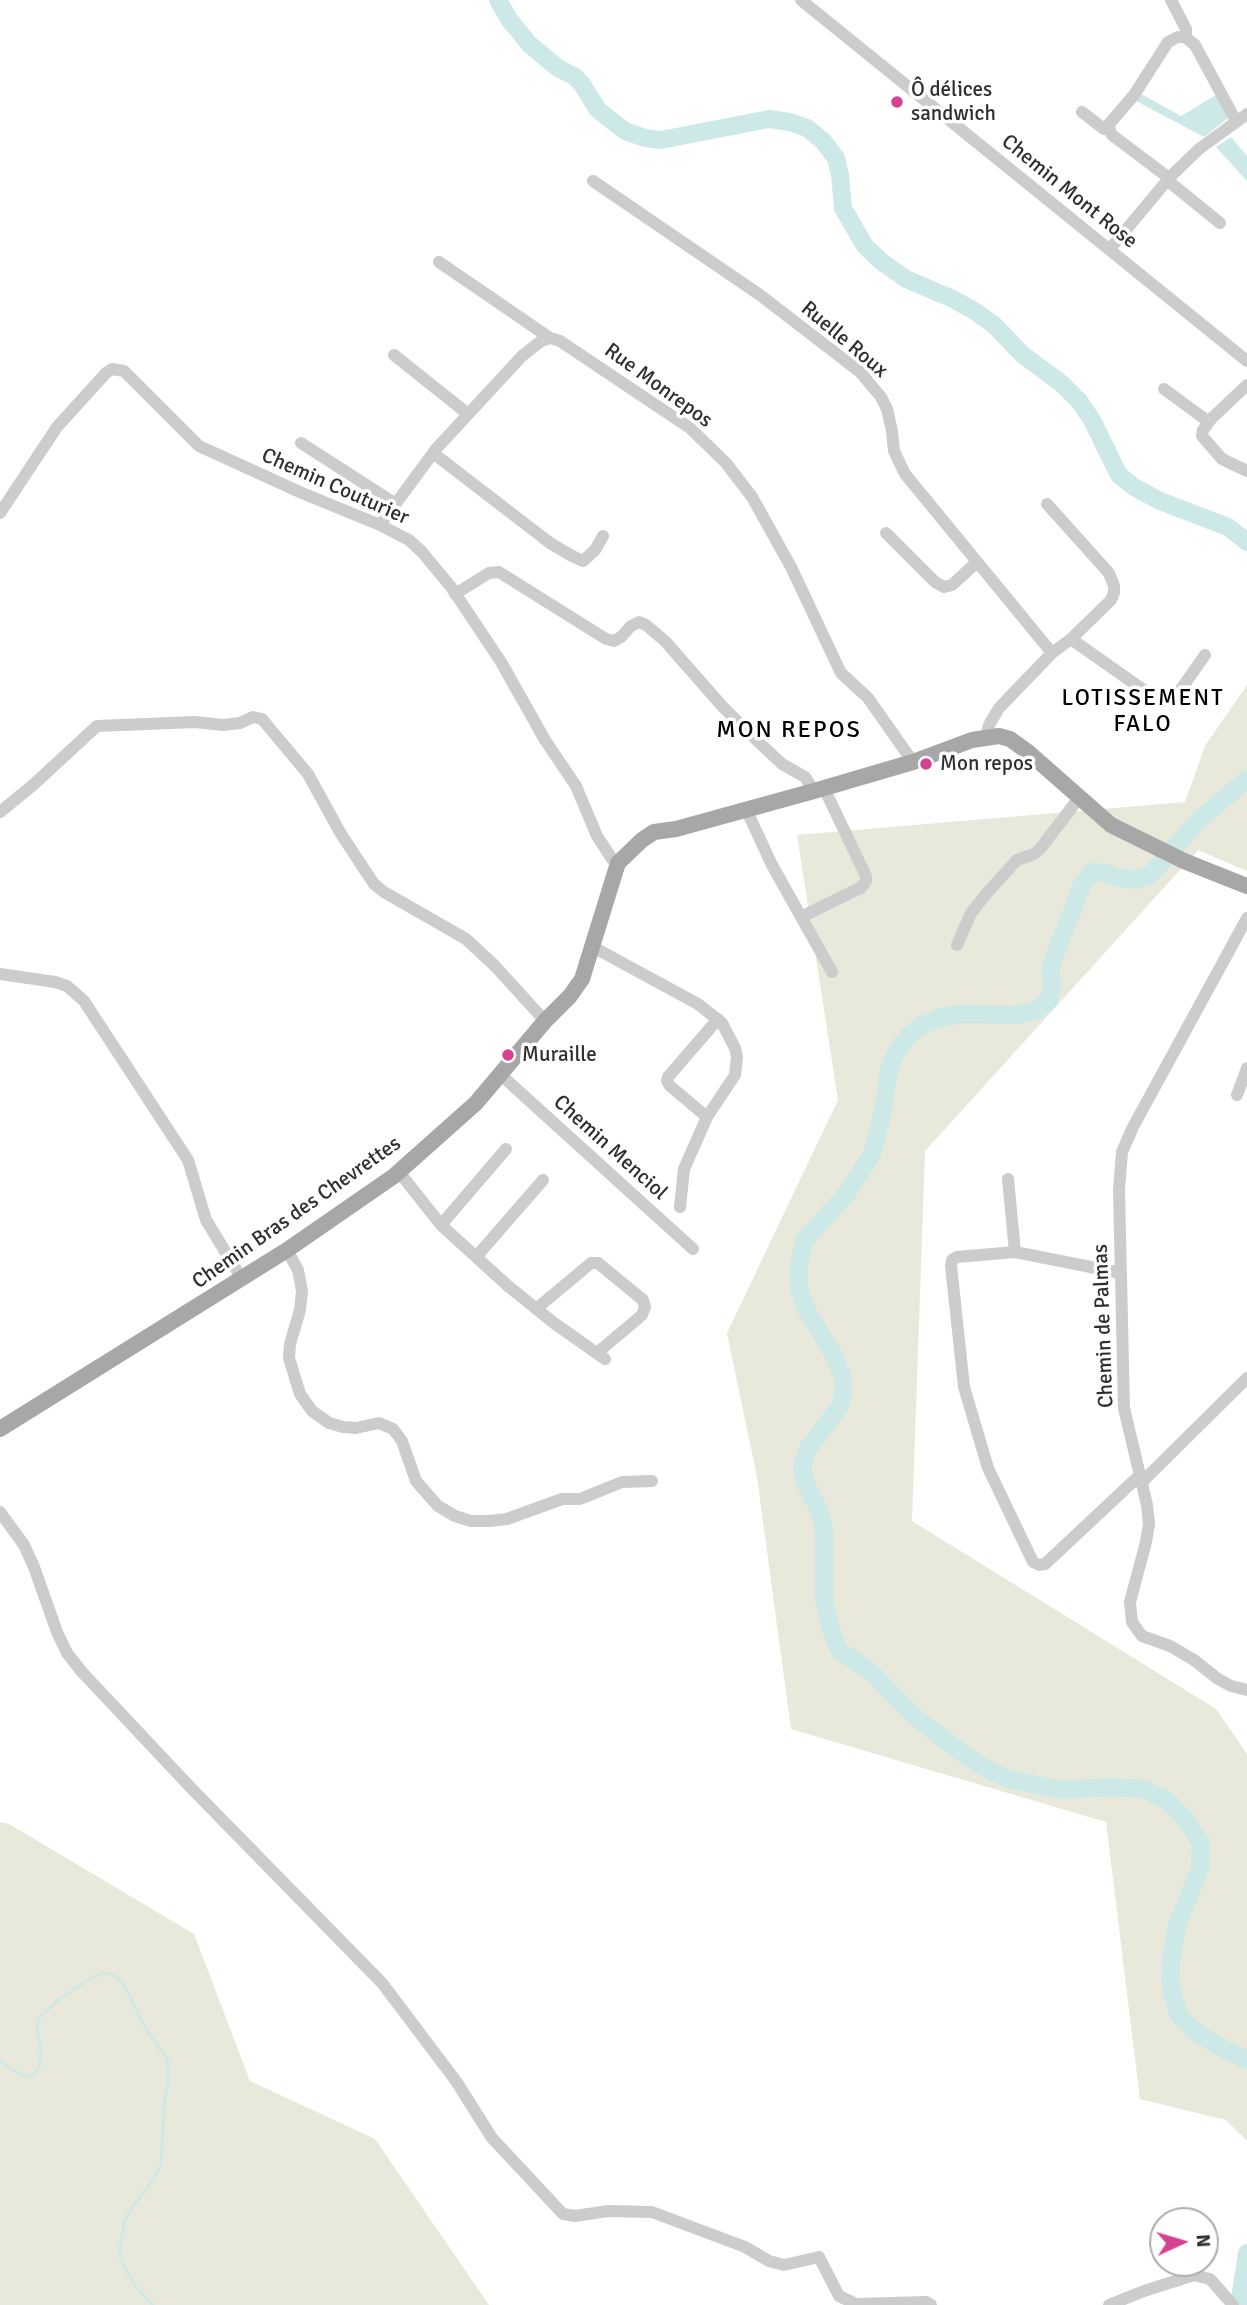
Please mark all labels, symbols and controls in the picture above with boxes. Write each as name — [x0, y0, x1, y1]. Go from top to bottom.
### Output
place label: Ô délices sandwich — [911, 77, 996, 127]
marker: Ô délices sandwich — [889, 94, 905, 110]
street label: Chemin Mont Rose — [996, 130, 1142, 254]
street label: Ruelle Roux — [795, 296, 893, 384]
street label: Rue Monrepos — [599, 338, 717, 434]
street label: Chemin Couturier — [257, 443, 413, 531]
district label: LOTISSEMENT FALO — [1063, 685, 1223, 739]
district label: MON REPOS — [717, 717, 861, 745]
place label: Mon repos — [940, 751, 1033, 777]
marker: Mon repos — [918, 756, 934, 772]
place label: Muraille — [522, 1042, 597, 1068]
marker: Muraille — [500, 1047, 516, 1063]
street label: Chemin Menciol — [548, 1090, 672, 1206]
street label: Chemin Bras des Chevrettes — [188, 1131, 406, 1295]
street label: Chemin de Palmas — [1089, 1244, 1119, 1408]
north arrow — [1149, 2207, 1219, 2277]
text: N — [1191, 2233, 1215, 2248]

